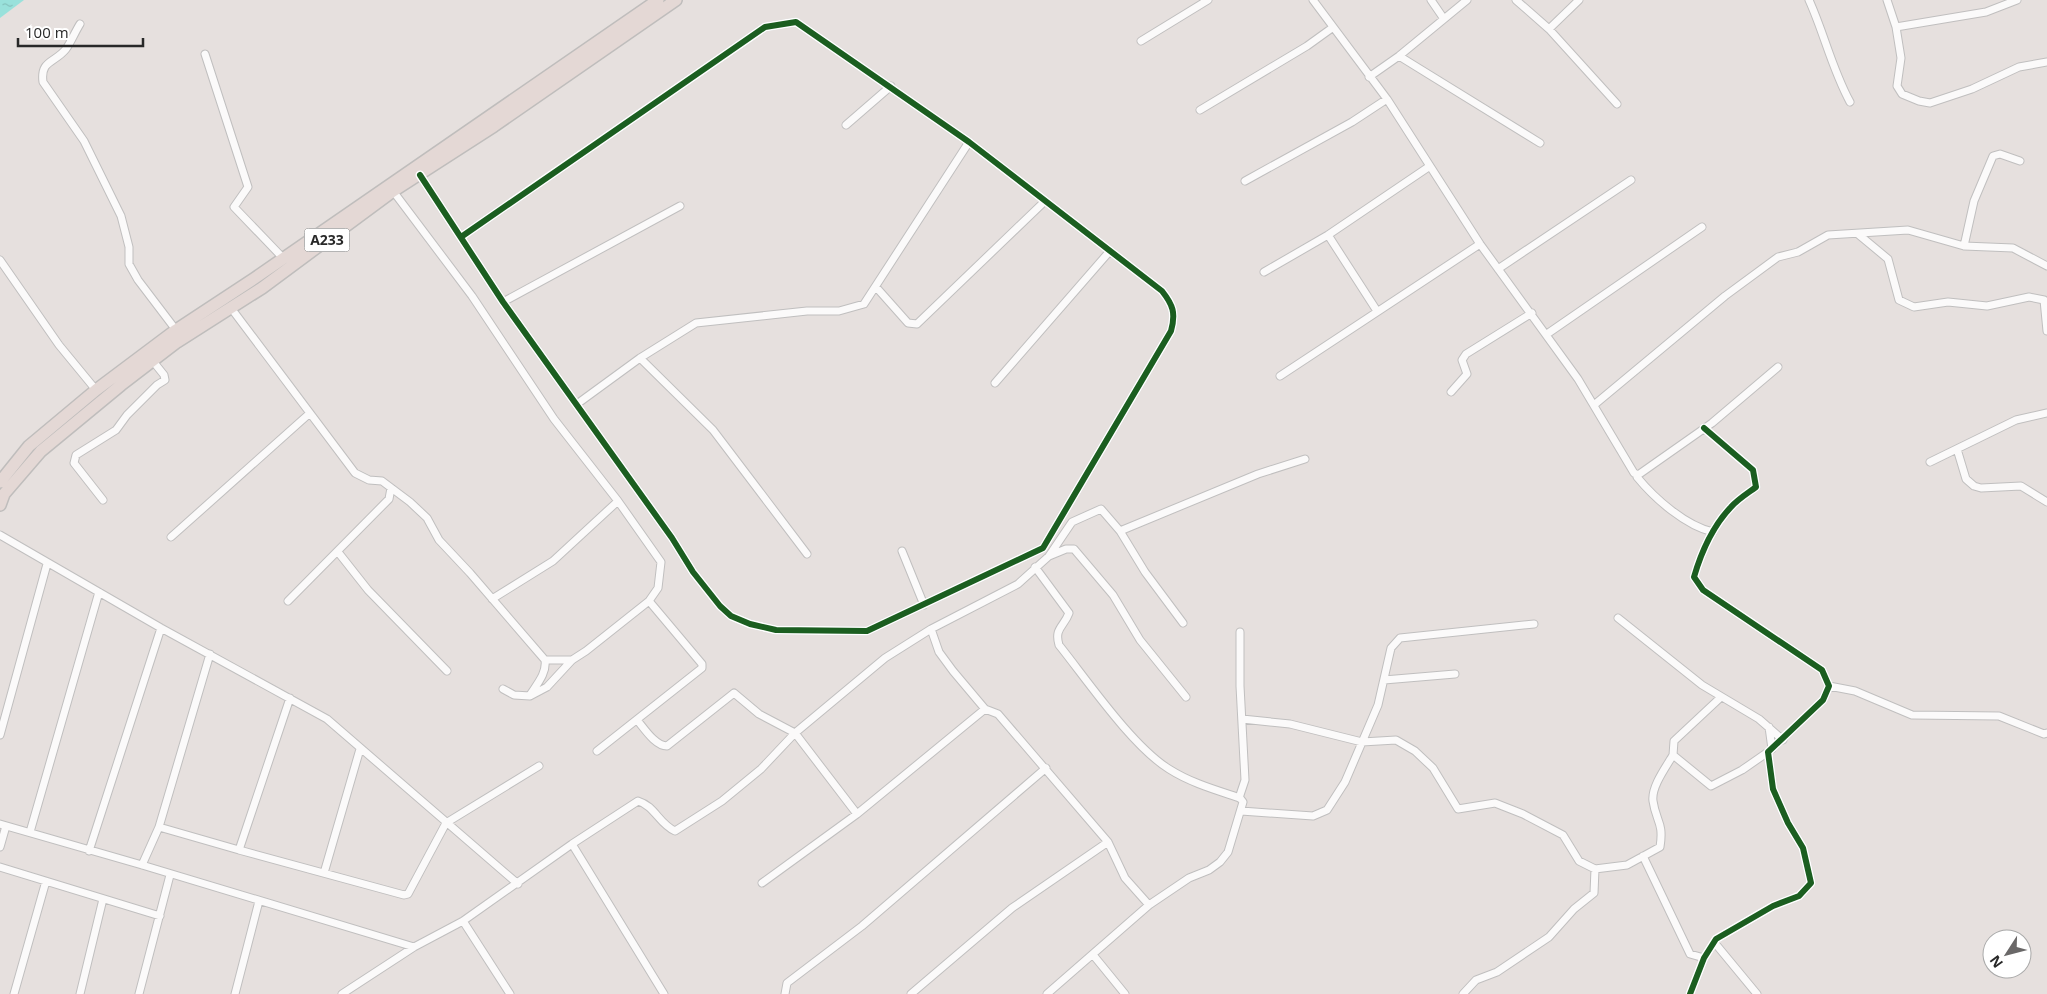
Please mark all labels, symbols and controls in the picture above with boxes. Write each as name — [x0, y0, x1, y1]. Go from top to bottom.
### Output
scale bar — [18, 15, 142, 47]
text: 100 m — [25, 22, 69, 42]
road number: A233 — [304, 228, 350, 252]
north arrow — [1982, 929, 2032, 979]
text: N — [1985, 952, 2007, 972]

